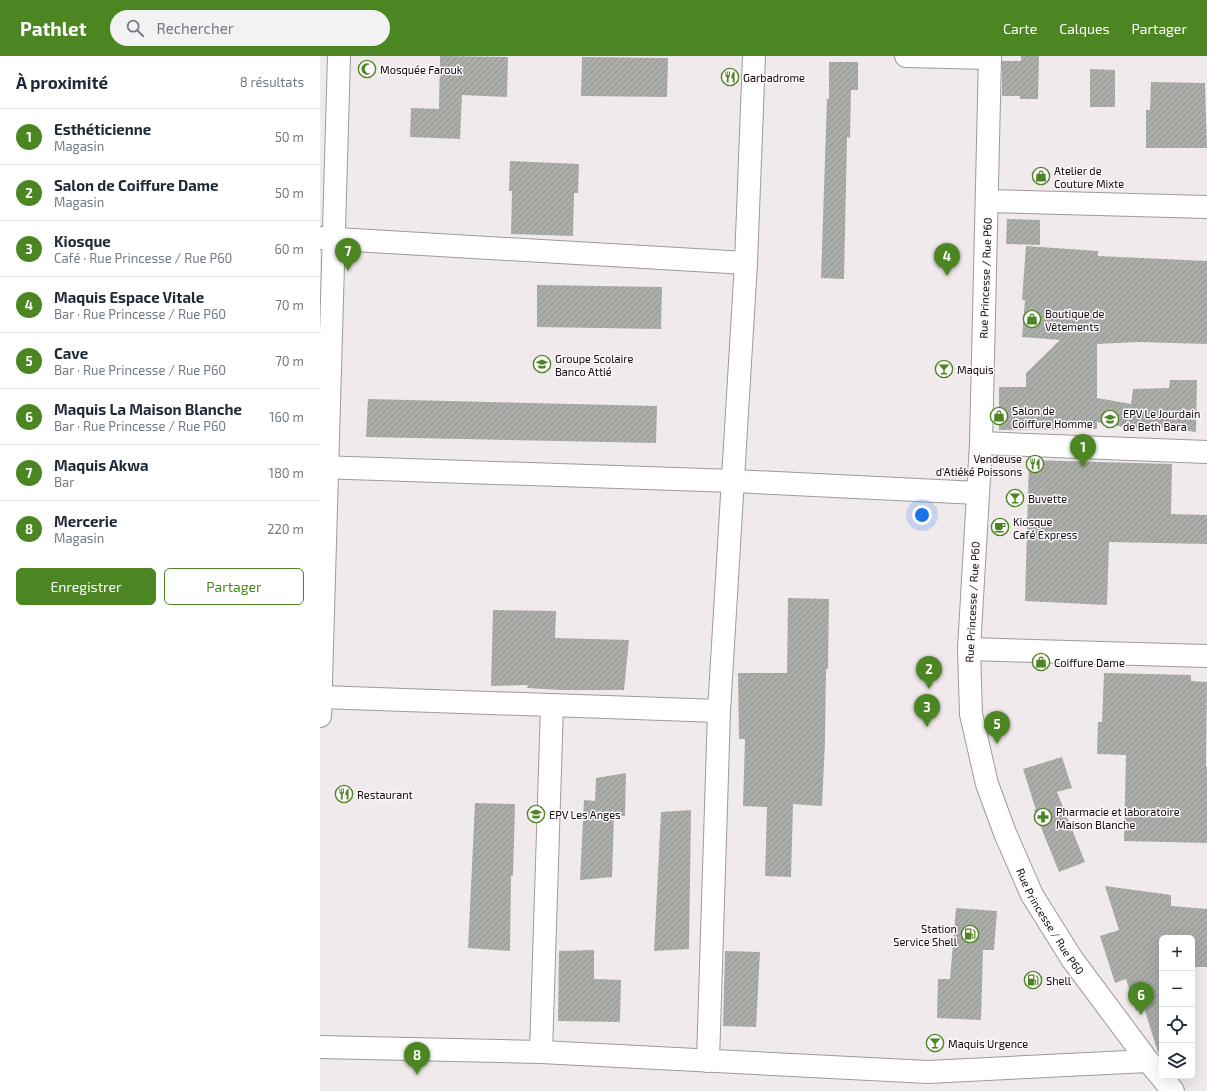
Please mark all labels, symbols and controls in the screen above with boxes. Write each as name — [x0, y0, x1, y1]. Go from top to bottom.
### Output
search box — [110, 10, 390, 46]
text: Pathlet — [20, 17, 86, 40]
icon: search — [124, 17, 146, 39]
text: Rechercher — [156, 19, 234, 37]
text: Carte — [1003, 20, 1037, 37]
text: Calques — [1059, 20, 1110, 37]
text: Partager — [1132, 20, 1187, 37]
mosque icon: Mosquée Farouk — [357, 59, 377, 79]
place label: Mosquée Farouk — [380, 63, 463, 76]
restaurant icon: Garbadrome — [720, 67, 740, 87]
place label: Garbadrome — [743, 71, 805, 84]
text: À proximité — [16, 72, 108, 92]
text: 8 résultats — [240, 74, 304, 90]
text: Esthéticienne — [54, 120, 151, 138]
text: 1 — [26, 129, 32, 145]
text: 50 m — [275, 129, 304, 145]
text: Magasin — [54, 138, 104, 154]
place label: Atelier de Couture Mixte — [1054, 164, 1124, 190]
shop icon: Atelier de Couture Mixte — [1031, 166, 1051, 186]
text: Salon de Coiffure Dame — [54, 176, 219, 194]
text: 2 — [25, 185, 33, 201]
text: 50 m — [275, 185, 304, 201]
text: Magasin — [54, 194, 104, 210]
street label: Rue Princesse / Rue P60 — [976, 217, 994, 339]
text: Kiosque — [54, 232, 111, 250]
pin: 7 — [335, 238, 361, 271]
text: 3 — [25, 241, 33, 257]
text: 60 m — [274, 241, 304, 257]
pin: 4 — [934, 243, 960, 276]
text: Café · Rue Princesse / Rue P60 — [54, 250, 232, 266]
text: Maquis Espace Vitale — [54, 288, 204, 306]
text: 4 — [25, 297, 33, 313]
text: 70 m — [275, 297, 304, 313]
text: Bar · Rue Princesse / Rue P60 — [54, 306, 226, 322]
place label: Boutique de Vêtements — [1045, 307, 1104, 333]
shop icon: Boutique de Vêtements — [1022, 309, 1042, 329]
text: Cave — [54, 344, 88, 362]
place label: Groupe Scolaire Banco Attié — [555, 352, 633, 378]
text: 5 — [25, 353, 33, 369]
text: 70 m — [275, 353, 304, 369]
school or university icon: Groupe Scolaire Banco Attié — [532, 354, 552, 374]
bar icon: Maquis — [934, 359, 954, 379]
text: Bar · Rue Princesse / Rue P60 — [54, 362, 226, 378]
place label: Maquis — [957, 363, 994, 376]
text: Maquis La Maison Blanche — [54, 400, 242, 418]
place label: Salon de Coiffure Homme — [1012, 404, 1093, 430]
shop icon: Salon de Coiffure Homme — [989, 406, 1009, 426]
place label: EPV Le Jourdain de Beth Bara — [1123, 407, 1200, 433]
text: 6 — [25, 409, 33, 425]
text: 160 m — [269, 409, 304, 425]
school or university icon: EPV Le Jourdain de Beth Bara — [1100, 409, 1120, 429]
text: Bar · Rue Princesse / Rue P60 — [54, 418, 226, 434]
pin: 1 — [1070, 434, 1096, 467]
place label: Vendeuse d'Atiéké Poissons — [936, 452, 1022, 478]
restaurant icon: Vendeuse d'Atiéké Poissons — [1025, 454, 1045, 474]
text: Maquis Akwa — [54, 456, 148, 474]
text: 7 — [26, 465, 32, 481]
text: 180 m — [269, 465, 304, 481]
text: Bar — [54, 474, 74, 490]
bar icon: Buvette — [1005, 488, 1025, 508]
place label: Buvette — [1028, 492, 1067, 505]
your location — [912, 505, 932, 525]
text: Mercerie — [54, 512, 117, 530]
place label: Kiosque Café Express — [1013, 515, 1078, 541]
cafe icon: Kiosque Café Express — [990, 517, 1010, 537]
text: 8 — [25, 521, 33, 537]
text: 220 m — [267, 521, 304, 537]
text: Magasin — [54, 530, 104, 546]
street label: Rue Princesse / Rue P60 — [962, 541, 982, 663]
button: Enregistrer — [16, 568, 156, 605]
button: Partager — [164, 568, 304, 605]
shop icon: Coiffure Dame — [1031, 652, 1051, 672]
pin: 2 — [916, 656, 942, 689]
place label: Coiffure Dame — [1054, 656, 1125, 669]
pin: 3 — [914, 694, 940, 727]
pin: 5 — [984, 711, 1010, 744]
restaurant icon: Restaurant — [334, 784, 354, 804]
place label: Restaurant — [357, 788, 413, 801]
school or university icon: EPV Les Anges — [526, 804, 546, 824]
place label: Pharmacie et laboratoire Maison Blanche — [1056, 805, 1180, 831]
pharmacy icon: Pharmacie et laboratoire Maison Blanche — [1033, 807, 1053, 827]
place label: EPV Les Anges — [549, 808, 621, 821]
street label: Rue Princesse / Rue P60 — [1015, 866, 1087, 977]
place label: Station Service Shell — [893, 922, 958, 948]
fuel station icon: Station Service Shell — [960, 924, 980, 944]
map controls — [1159, 935, 1195, 1079]
button: + — [1159, 935, 1195, 971]
fuel station icon: Shell — [1023, 970, 1043, 990]
button: − — [1159, 971, 1195, 1007]
place label: Shell — [1046, 974, 1072, 987]
pin: 6 — [1128, 982, 1154, 1015]
button: locate — [1159, 1007, 1195, 1043]
bar icon: Maquis Urgence — [925, 1033, 945, 1053]
place label: Maquis Urgence — [948, 1037, 1028, 1050]
pin: 8 — [404, 1042, 430, 1075]
button: layers — [1159, 1043, 1195, 1079]

